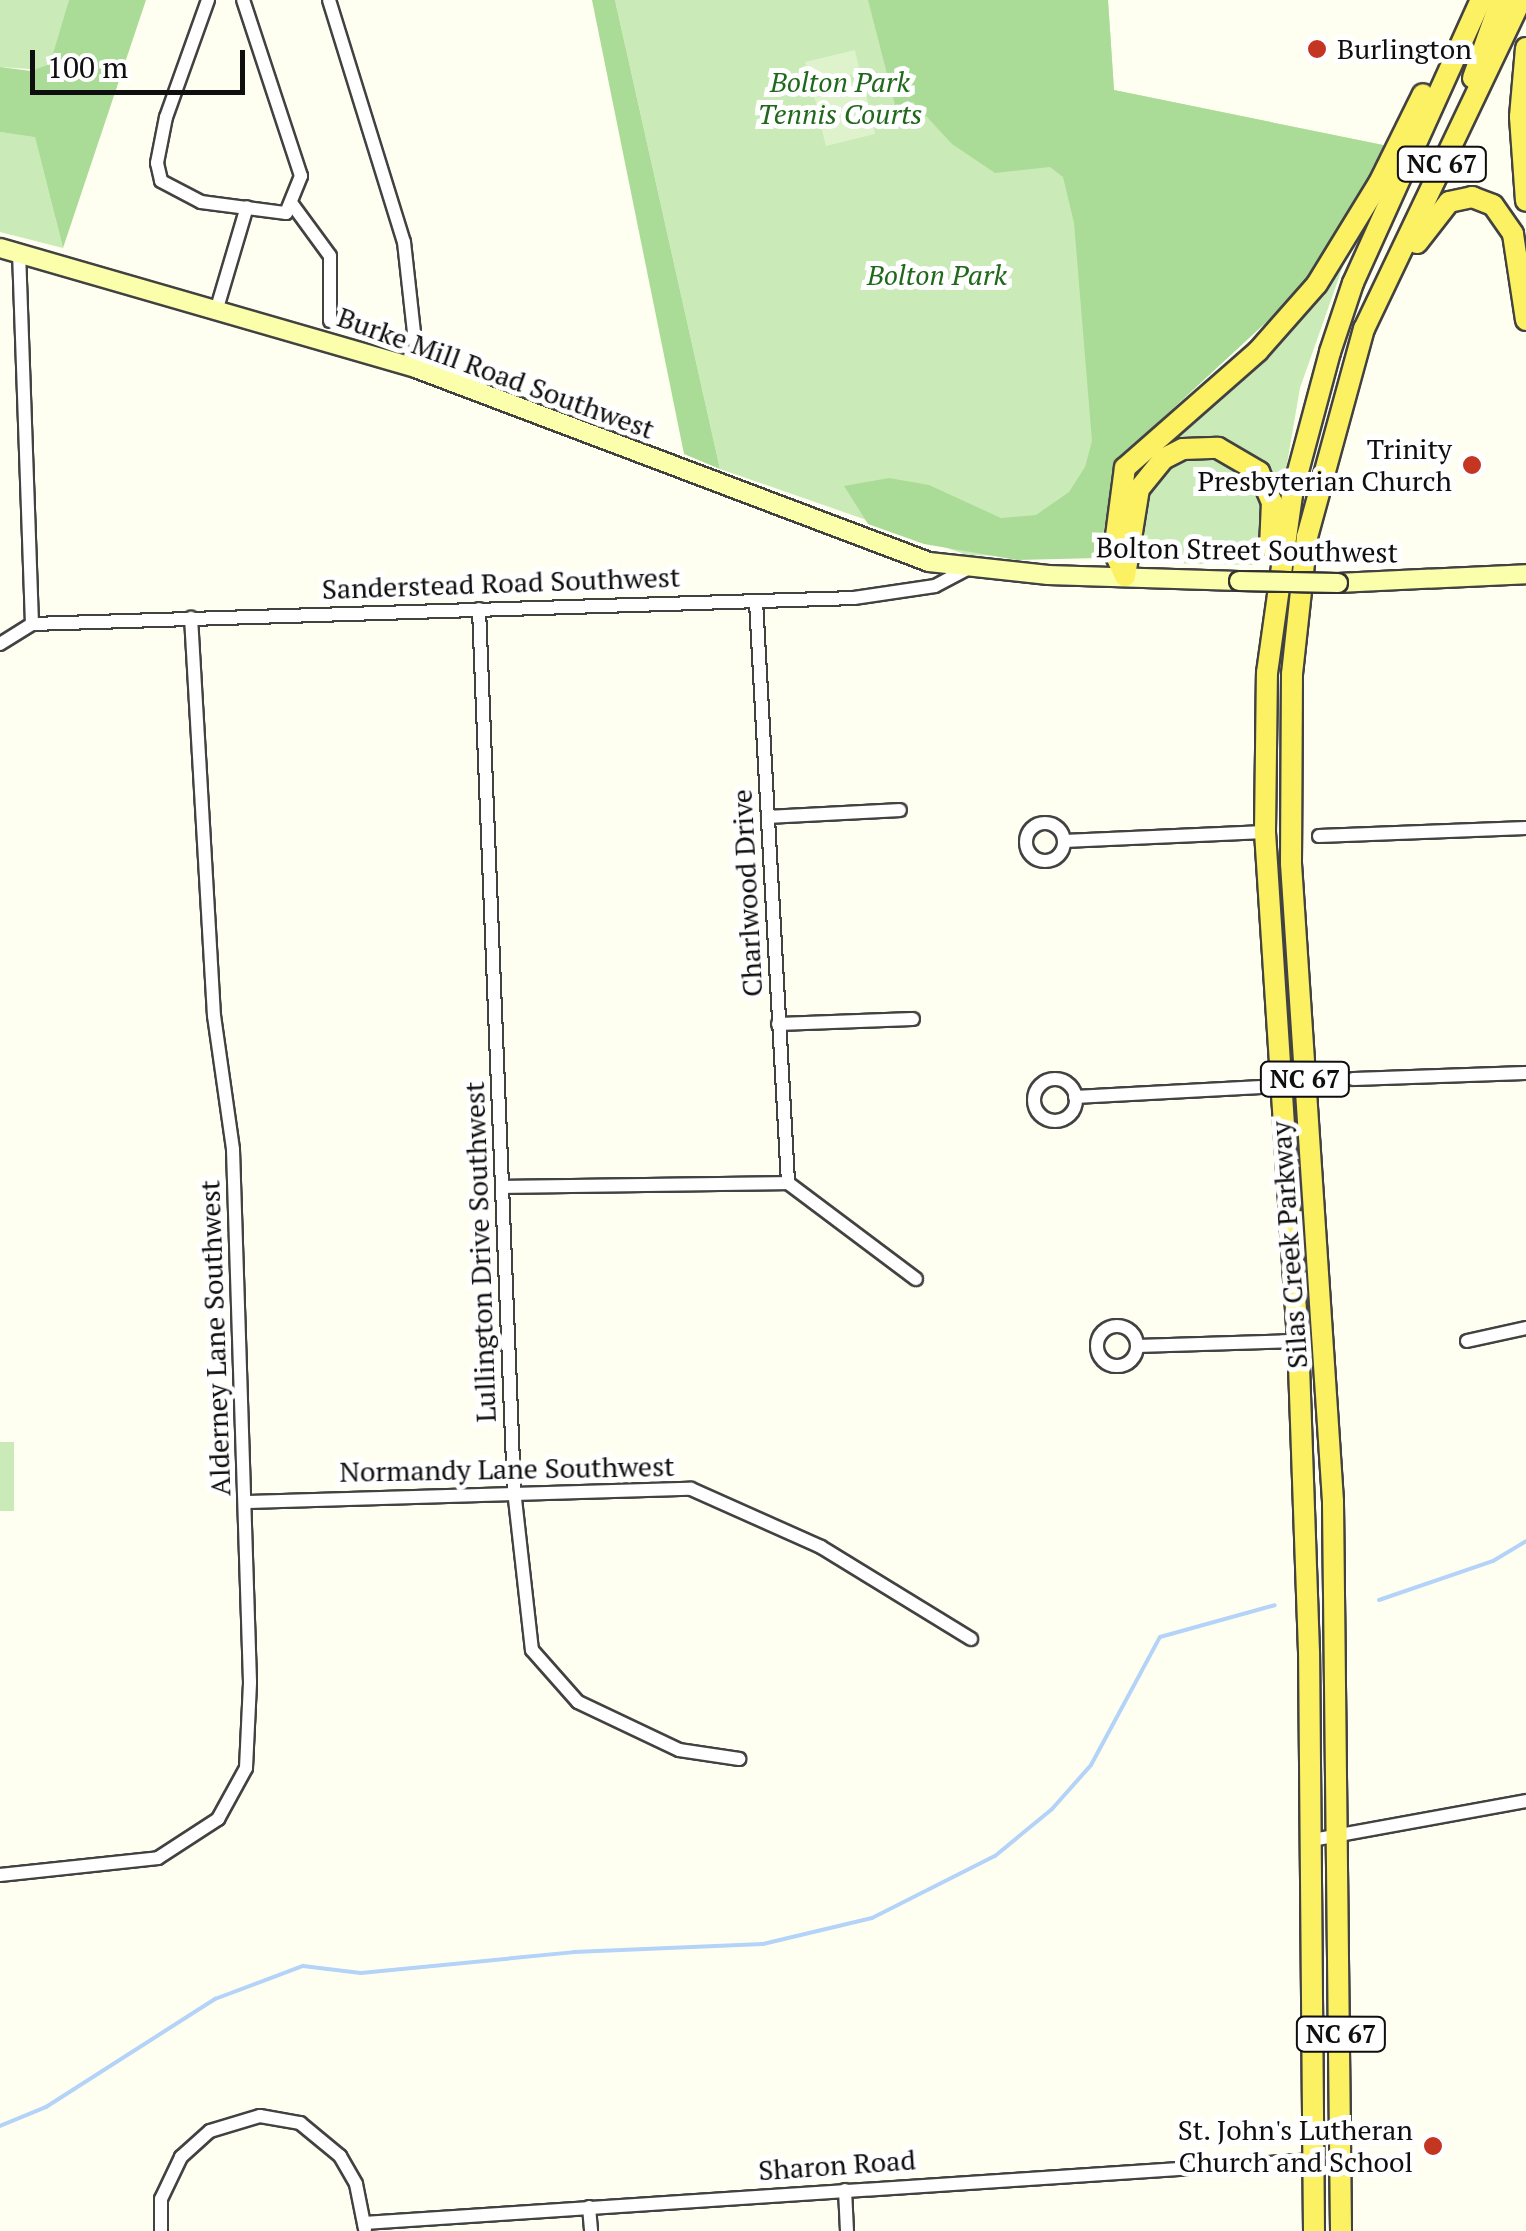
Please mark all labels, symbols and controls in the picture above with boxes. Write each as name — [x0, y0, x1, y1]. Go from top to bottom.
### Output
scale bar — [35, 30, 250, 92]
place label: Burlington — [1337, 32, 1472, 66]
marker: Burlington — [1306, 38, 1328, 60]
text: 100 m — [47, 47, 128, 87]
park label: Bolton Park Tennis Courts — [758, 65, 922, 131]
road number: NC 67 — [1394, 144, 1490, 184]
park label: Bolton Park — [867, 258, 1007, 292]
street label: Burke Mill Road Southwest — [333, 300, 659, 446]
place label: Trinity Presbyterian Church — [1197, 432, 1452, 498]
marker: Trinity Presbyterian Church — [1461, 454, 1483, 476]
street label: Bolton Street Southwest — [1096, 531, 1398, 569]
street label: Sanderstead Road Southwest — [321, 560, 681, 606]
street label: Charlwood Drive — [725, 788, 769, 998]
road number: NC 67 — [1258, 1059, 1352, 1099]
street label: Lullington Drive Southwest — [457, 1081, 503, 1423]
street label: Silas Creek Parkway — [1264, 1120, 1314, 1370]
street label: Alderney Lane Southwest — [193, 1179, 237, 1497]
street label: Normandy Lane Southwest — [339, 1449, 675, 1489]
road number: NC 67 — [1294, 2014, 1388, 2054]
place label: St. John's Lutheran Church and School — [1177, 2113, 1413, 2179]
marker: St. John's Lutheran Church and School — [1422, 2135, 1444, 2157]
street label: Sharon Road — [757, 2143, 917, 2187]

